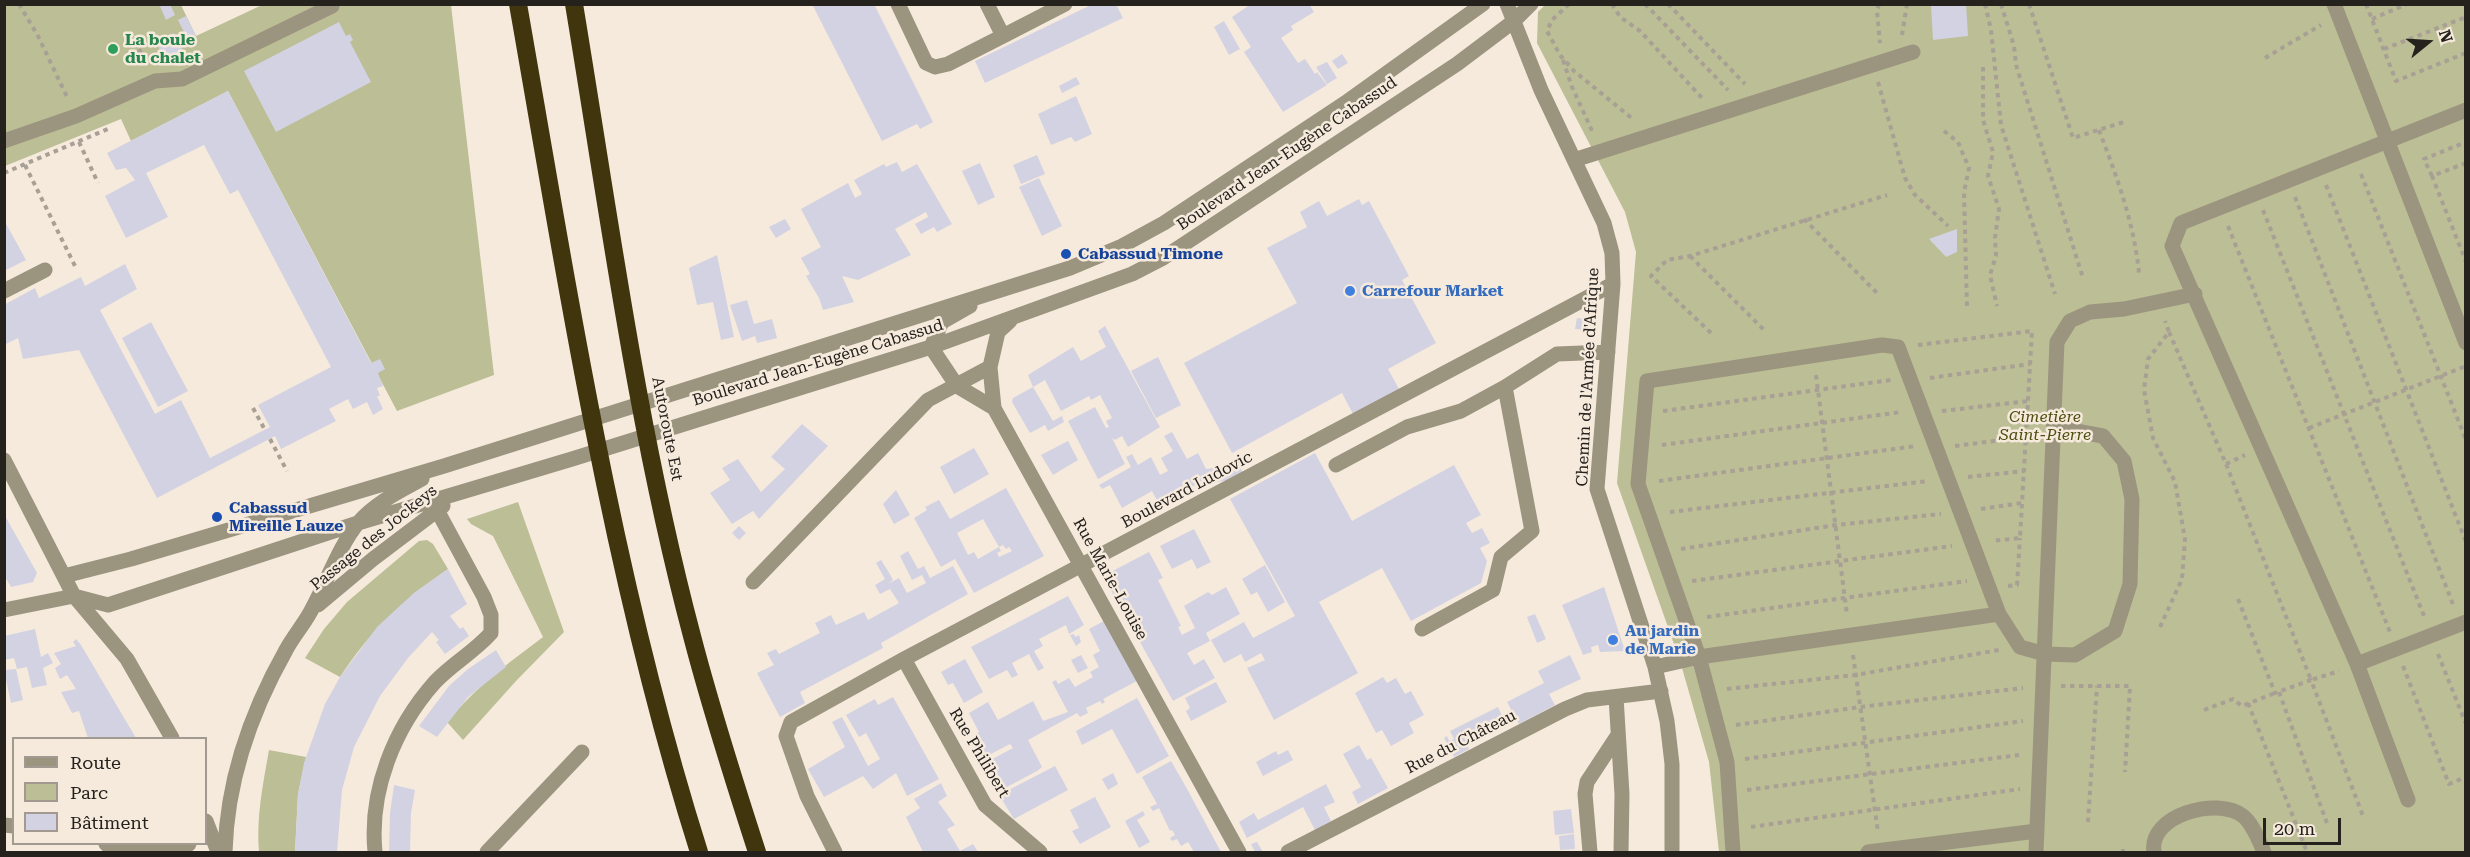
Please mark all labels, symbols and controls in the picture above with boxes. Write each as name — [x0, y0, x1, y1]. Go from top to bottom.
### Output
north arrow — [2398, 12, 2458, 72]
text: N — [2435, 27, 2457, 45]
place label: La boule du chalet — [125, 30, 201, 68]
marker: La boule du chalet — [106, 42, 120, 56]
street label: Boulevard Jean-Eugène Cabassud — [1173, 73, 1401, 235]
place label: Cabassud Timone — [1078, 244, 1223, 264]
marker: Cabassud Timone — [1059, 247, 1073, 261]
street label: Chemin de l'Armée d'Afrique — [1573, 267, 1603, 487]
place label: Carrefour Market — [1362, 281, 1504, 301]
marker: Carrefour Market — [1343, 284, 1357, 298]
street label: Boulevard Jean-Eugène Cabassud — [690, 316, 946, 410]
street label: Autoroute Est — [648, 375, 686, 483]
park label: Cimetière Saint-Pierre — [1999, 407, 2091, 445]
street label: Boulevard Ludovic — [1118, 447, 1256, 533]
street label: Passage des Jockeys — [307, 481, 441, 595]
place label: Cabassud Mireille Lauze — [229, 498, 343, 536]
marker: Cabassud Mireille Lauze — [210, 510, 224, 524]
street label: Rue Marie-Louise — [1069, 515, 1151, 643]
place label: Au jardin de Marie — [1625, 621, 1699, 659]
marker: Au jardin de Marie — [1606, 633, 1620, 647]
street label: Rue Philibert — [945, 705, 1013, 801]
street label: Rue du Château — [1403, 706, 1519, 778]
legend — [12, 737, 207, 845]
text: Route — [70, 752, 121, 773]
text: Parc — [70, 782, 108, 803]
scale bar — [2266, 806, 2344, 844]
text: Bâtiment — [70, 812, 149, 833]
text: 20 m — [2274, 818, 2315, 839]

